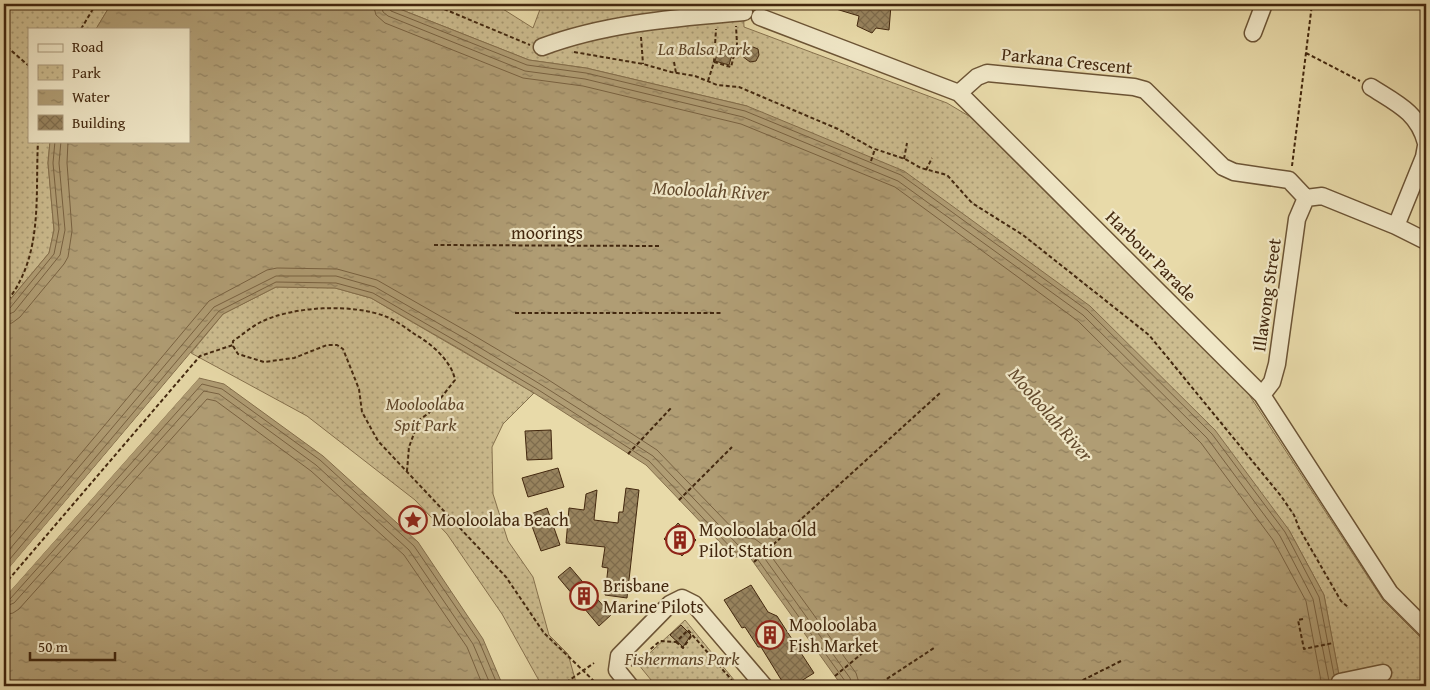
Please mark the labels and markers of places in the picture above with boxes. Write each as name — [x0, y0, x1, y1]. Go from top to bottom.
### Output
place icon: Mooloolaba Beach — [398, 505, 428, 535]
place label: Mooloolaba Beach — [432, 506, 569, 533]
place label: Mooloolaba Old Pilot Station — [699, 516, 817, 564]
building icon: Mooloolaba Old Pilot Station — [665, 525, 695, 555]
place label: Brisbane Marine Pilots — [603, 572, 704, 620]
building icon: Brisbane Marine Pilots — [569, 581, 599, 611]
place label: Mooloolaba Fish Market — [789, 611, 879, 659]
building icon: Mooloolaba Fish Market — [755, 620, 785, 650]

